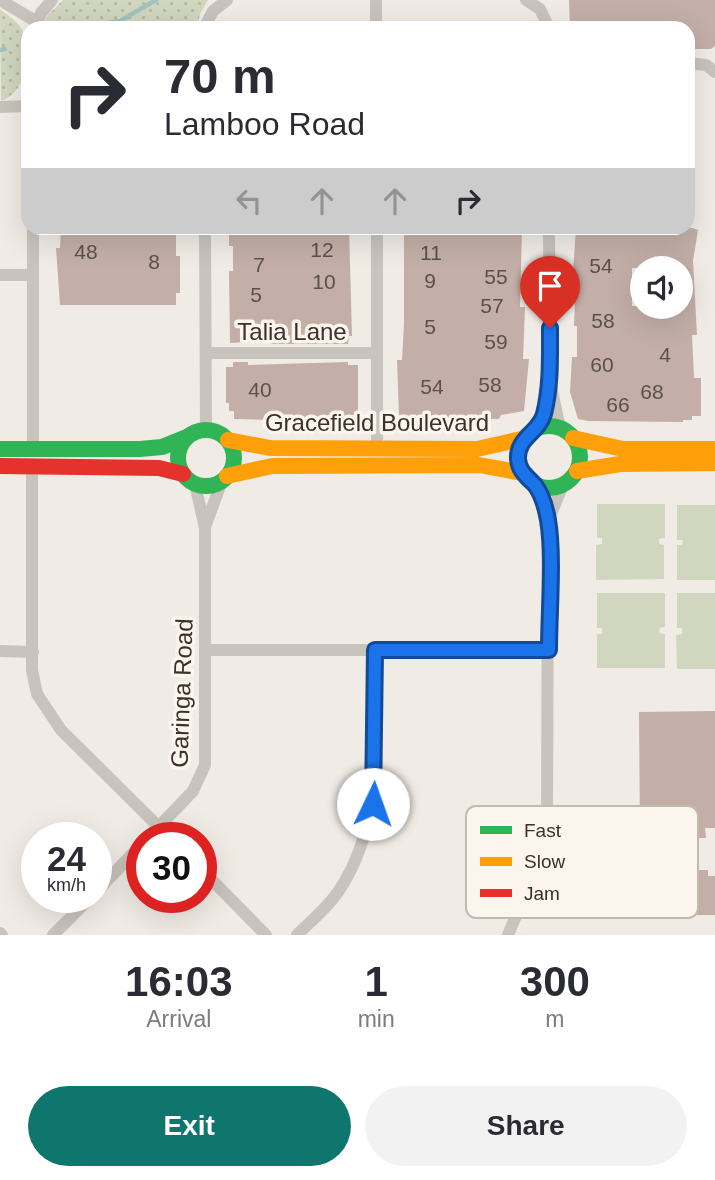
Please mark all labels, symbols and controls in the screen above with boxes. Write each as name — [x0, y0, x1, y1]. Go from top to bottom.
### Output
icon: right — [49, 49, 140, 140]
text: 70 m — [164, 49, 276, 103]
text: Lamboo Road — [164, 106, 365, 142]
icon: left — [230, 182, 268, 220]
icon: ahead — [303, 182, 341, 220]
icon: ahead — [376, 182, 414, 220]
icon: right — [449, 182, 487, 220]
house number: 12 — [310, 238, 334, 261]
house number: 48 — [74, 240, 98, 263]
house number: 11 — [420, 241, 442, 264]
house number: 8 — [148, 250, 160, 273]
house number: 7 — [253, 253, 265, 276]
house number: 54 — [589, 254, 613, 277]
pin — [520, 256, 580, 328]
map controls — [630, 256, 693, 319]
button: sound — [630, 256, 693, 319]
house number: 55 — [484, 265, 508, 288]
icon: arrive — [531, 267, 569, 305]
house number: 9 — [424, 269, 436, 292]
house number: 10 — [312, 270, 336, 293]
house number: 5 — [250, 283, 262, 306]
house number: 57 — [480, 294, 504, 317]
house number: 58 — [591, 309, 615, 332]
house number: 5 — [424, 315, 436, 338]
street label: Talia Lane — [237, 318, 347, 345]
house number: 59 — [484, 330, 508, 353]
house number: 4 — [659, 343, 671, 366]
house number: 60 — [590, 353, 614, 376]
house number: 58 — [478, 373, 502, 396]
house number: 54 — [420, 375, 444, 398]
house number: 40 — [248, 378, 272, 401]
house number: 68 — [640, 380, 664, 403]
house number: 66 — [606, 393, 630, 416]
street label: Gracefield Boulevard — [265, 409, 489, 436]
street label: Garinga Road — [165, 618, 198, 768]
position arrow — [336, 767, 410, 841]
legend — [466, 806, 698, 918]
text: Fast — [524, 820, 562, 841]
speed limit sign: 30 — [126, 822, 217, 913]
text: 24 — [47, 839, 86, 878]
text: Slow — [524, 851, 565, 872]
text: km/h — [47, 875, 86, 895]
text: Jam — [524, 883, 560, 904]
text: 16:03 — [125, 958, 233, 1005]
text: 1 — [364, 958, 388, 1005]
text: 300 — [520, 958, 590, 1005]
text: Arrival — [146, 1006, 211, 1032]
text: min — [358, 1006, 395, 1032]
text: m — [545, 1006, 564, 1032]
button: Exit — [28, 1086, 351, 1166]
button: Share — [365, 1086, 687, 1166]

